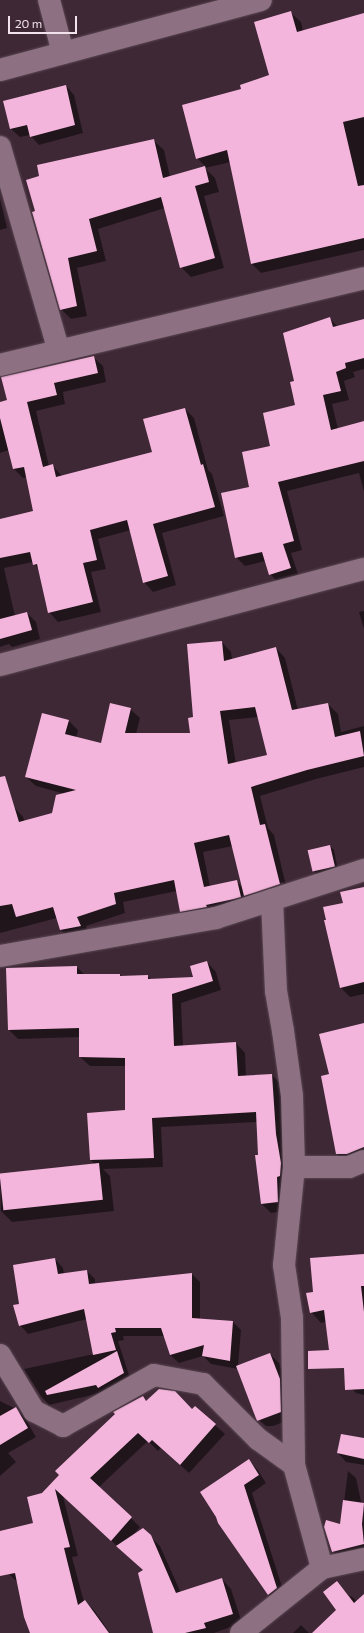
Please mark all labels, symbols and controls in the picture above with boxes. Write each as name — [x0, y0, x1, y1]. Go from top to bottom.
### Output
scale bar — [10, 8, 79, 34]
text: 20 m — [15, 16, 42, 30]

